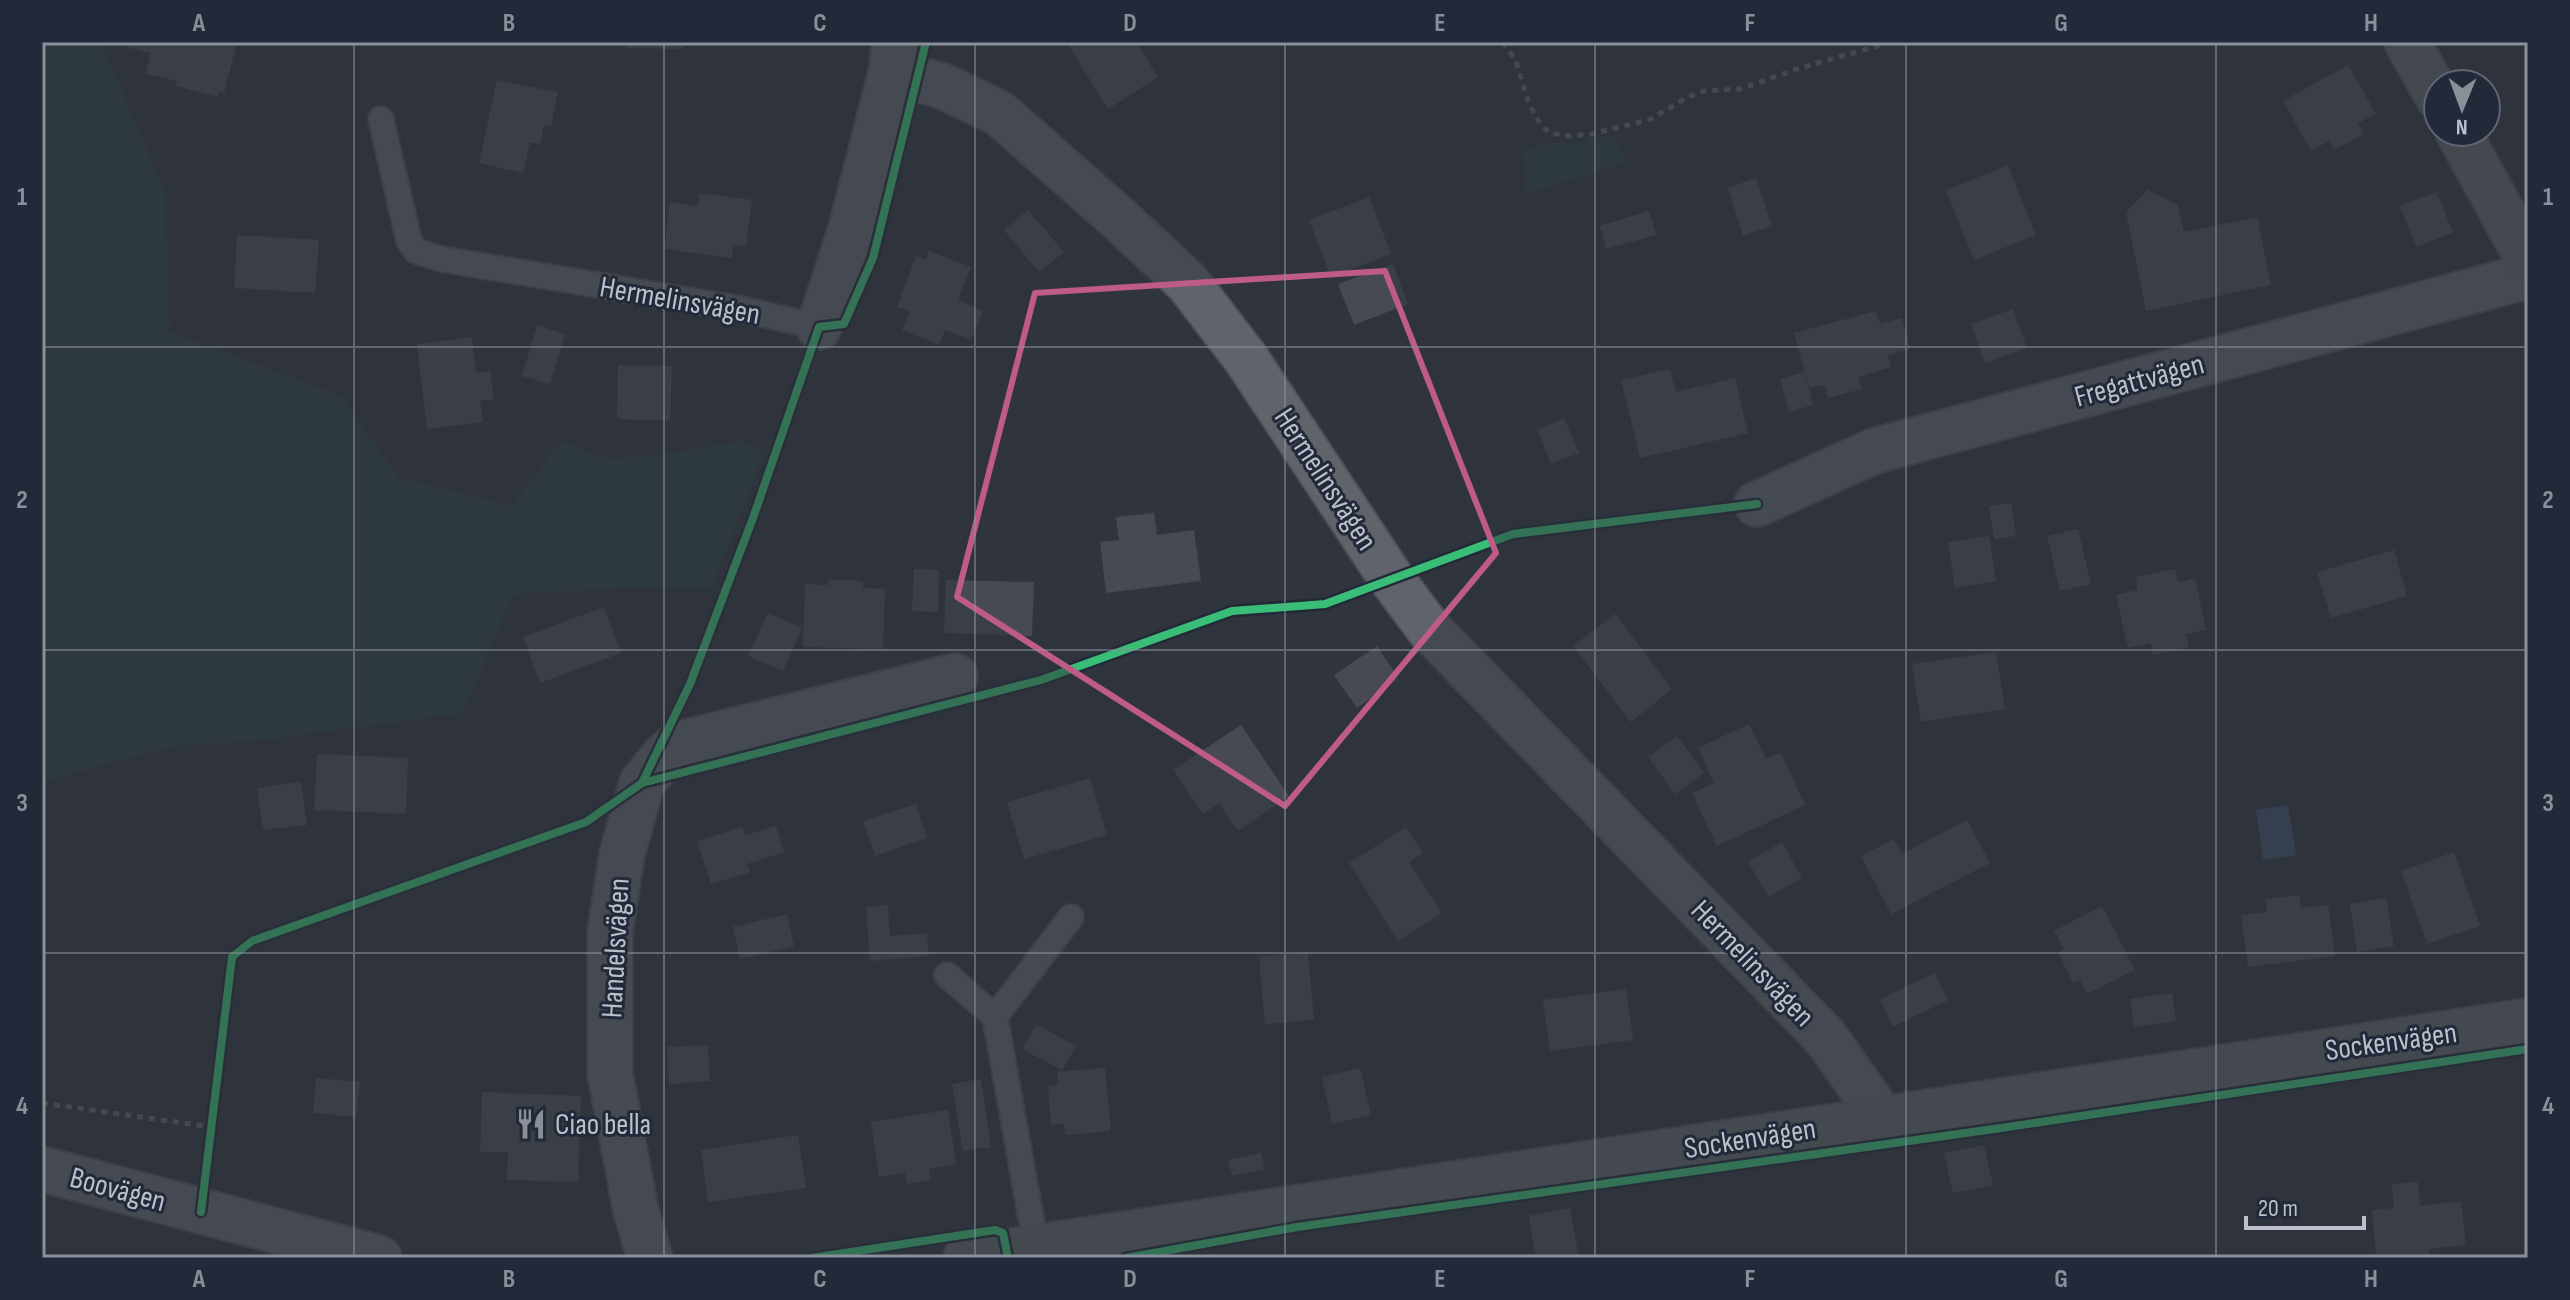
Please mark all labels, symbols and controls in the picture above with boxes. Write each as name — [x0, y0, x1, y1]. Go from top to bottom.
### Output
text: A — [192, 8, 206, 39]
text: B — [503, 8, 515, 39]
text: C — [813, 8, 827, 39]
text: D — [1123, 8, 1137, 39]
text: E — [1434, 8, 1446, 39]
text: F — [1745, 8, 1756, 39]
text: G — [2054, 8, 2068, 39]
text: H — [2364, 8, 2378, 39]
north arrow — [2422, 68, 2502, 148]
text: N — [2456, 113, 2468, 140]
text: 1 — [17, 182, 27, 213]
text: 1 — [2543, 182, 2553, 213]
street label: Hermelinsvägen — [597, 269, 763, 333]
street label: Fregattvägen — [2071, 346, 2208, 415]
street label: Hermelinsvägen — [1266, 402, 1384, 557]
text: 2 — [16, 485, 28, 516]
text: 2 — [2542, 485, 2554, 516]
text: 3 — [16, 788, 28, 819]
text: 3 — [2542, 788, 2554, 819]
street label: Handelsvägen — [594, 877, 638, 1019]
street label: Hermelinsvägen — [1683, 893, 1821, 1034]
street label: Sockenvägen — [2323, 1015, 2459, 1069]
text: 4 — [16, 1091, 28, 1122]
text: 4 — [2542, 1091, 2554, 1122]
restaurant icon: Ciao bella — [514, 1107, 548, 1141]
place label: Ciao bella — [555, 1107, 651, 1143]
street label: Sockenvägen — [1682, 1111, 1818, 1167]
street label: Boovägen — [66, 1160, 169, 1220]
scale bar — [2246, 1180, 2364, 1230]
text: 20 m — [2258, 1194, 2298, 1223]
text: A — [192, 1264, 206, 1295]
text: B — [503, 1264, 515, 1295]
text: C — [813, 1264, 827, 1295]
text: D — [1123, 1264, 1137, 1295]
text: E — [1434, 1264, 1446, 1295]
text: F — [1745, 1264, 1756, 1295]
text: G — [2054, 1264, 2068, 1295]
text: H — [2364, 1264, 2378, 1295]

